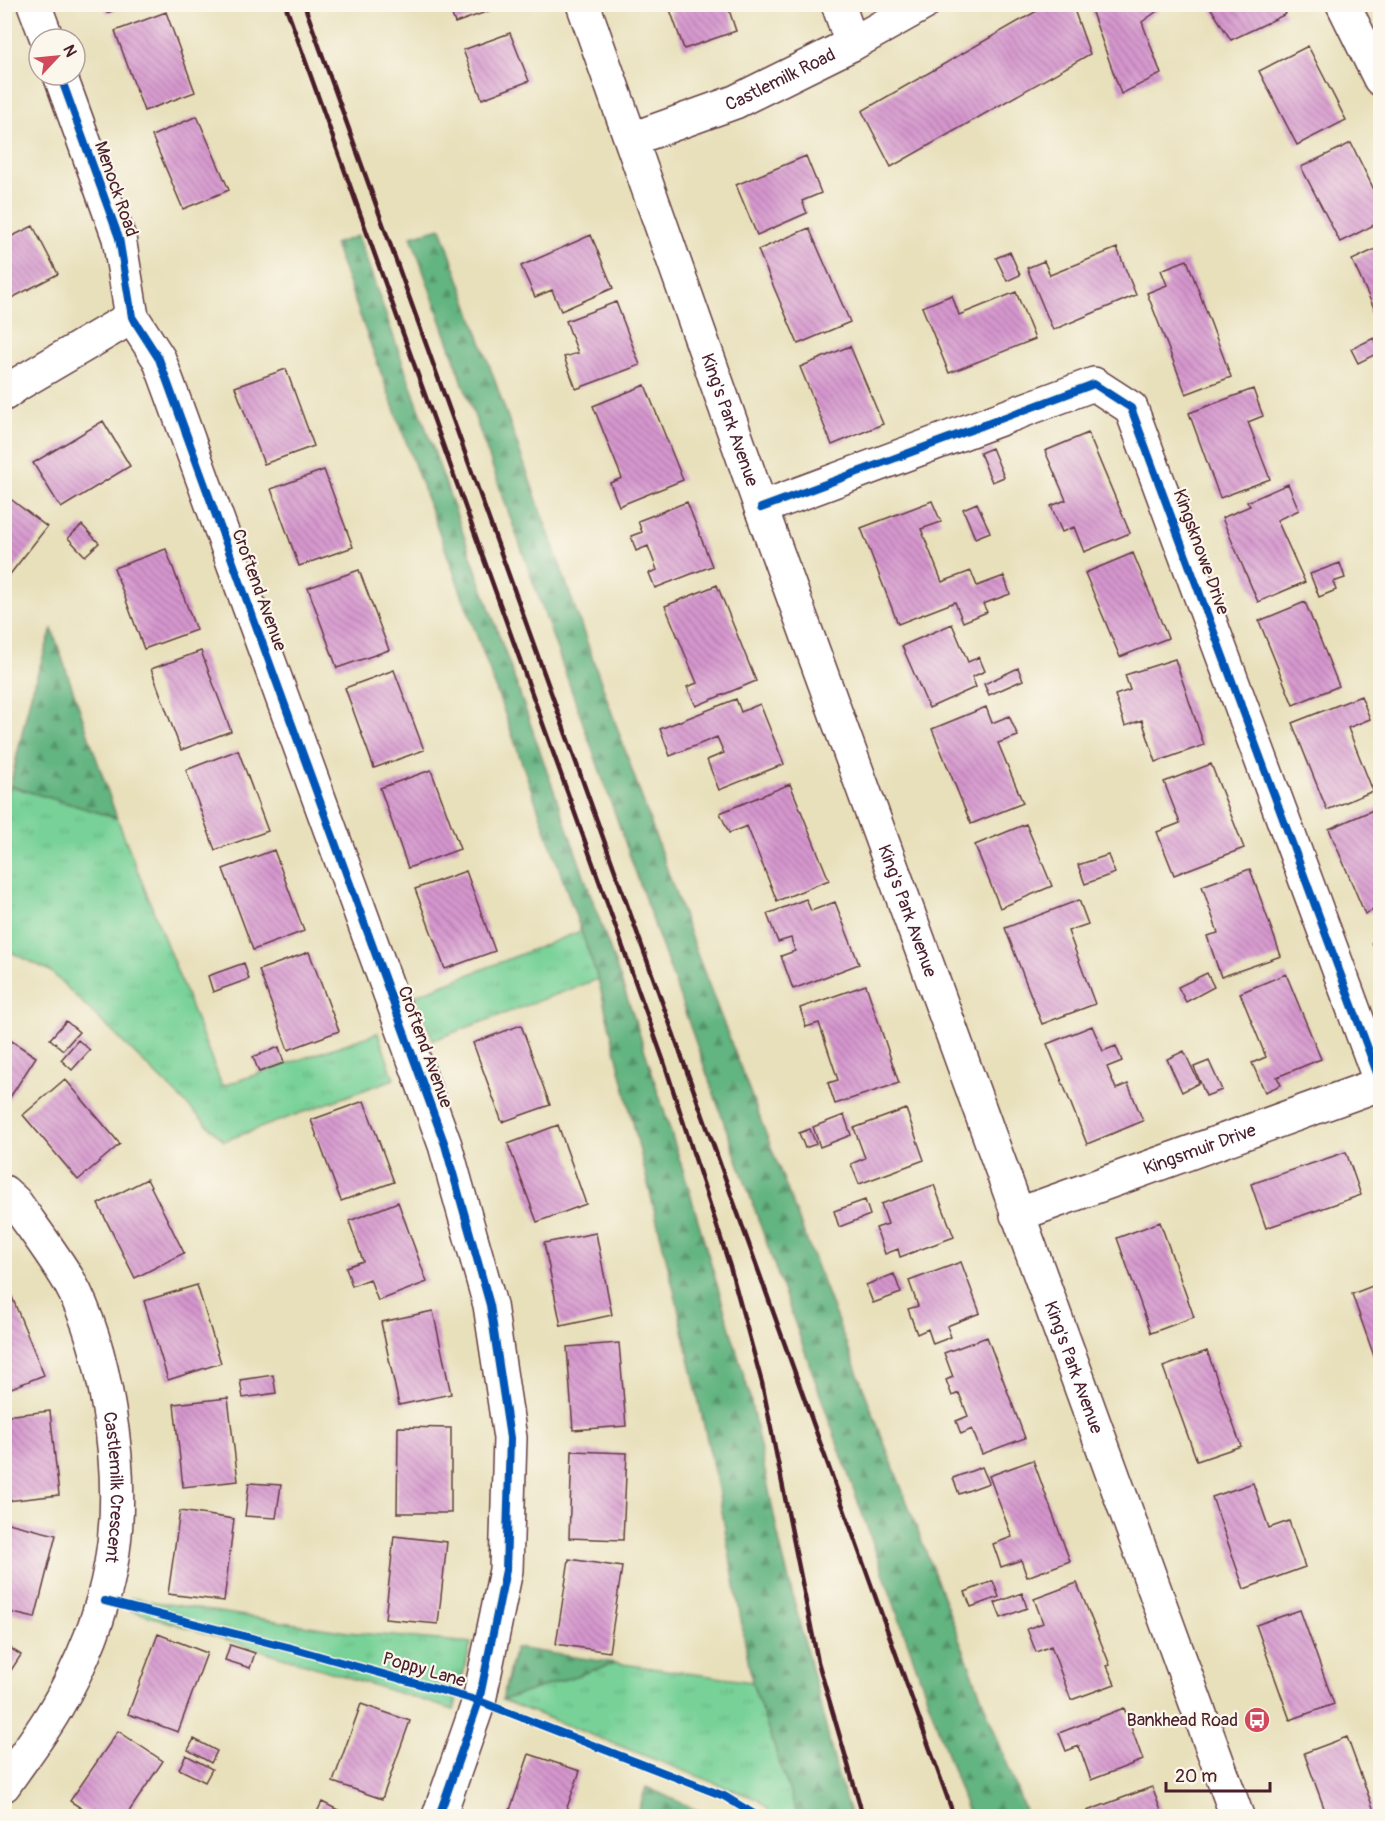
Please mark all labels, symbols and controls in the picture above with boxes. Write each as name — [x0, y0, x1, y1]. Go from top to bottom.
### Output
north arrow — [27, 27, 87, 87]
text: N — [58, 42, 81, 60]
street label: Castlemilk Road — [722, 43, 839, 116]
street label: Menock Road — [89, 138, 143, 240]
street label: King's Park Avenue — [696, 350, 764, 490]
street label: Kingsknowe Drive — [1168, 486, 1234, 618]
street label: Croftend Avenue — [226, 526, 292, 654]
street label: King's Park Avenue — [873, 841, 942, 980]
street label: Croftend Avenue — [392, 983, 458, 1111]
street label: Kingsmuir Drive — [1140, 1118, 1259, 1180]
street label: King's Park Avenue — [1039, 1298, 1108, 1437]
street label: Castlemilk Crescent — [98, 1410, 128, 1565]
street label: Poppy Lane — [380, 1647, 468, 1693]
bus stop icon: Bankhead Road — [1242, 1705, 1272, 1735]
place label: Bankhead Road — [1127, 1709, 1238, 1732]
scale bar — [1166, 1755, 1270, 1793]
text: 20 m — [1175, 1765, 1217, 1788]

